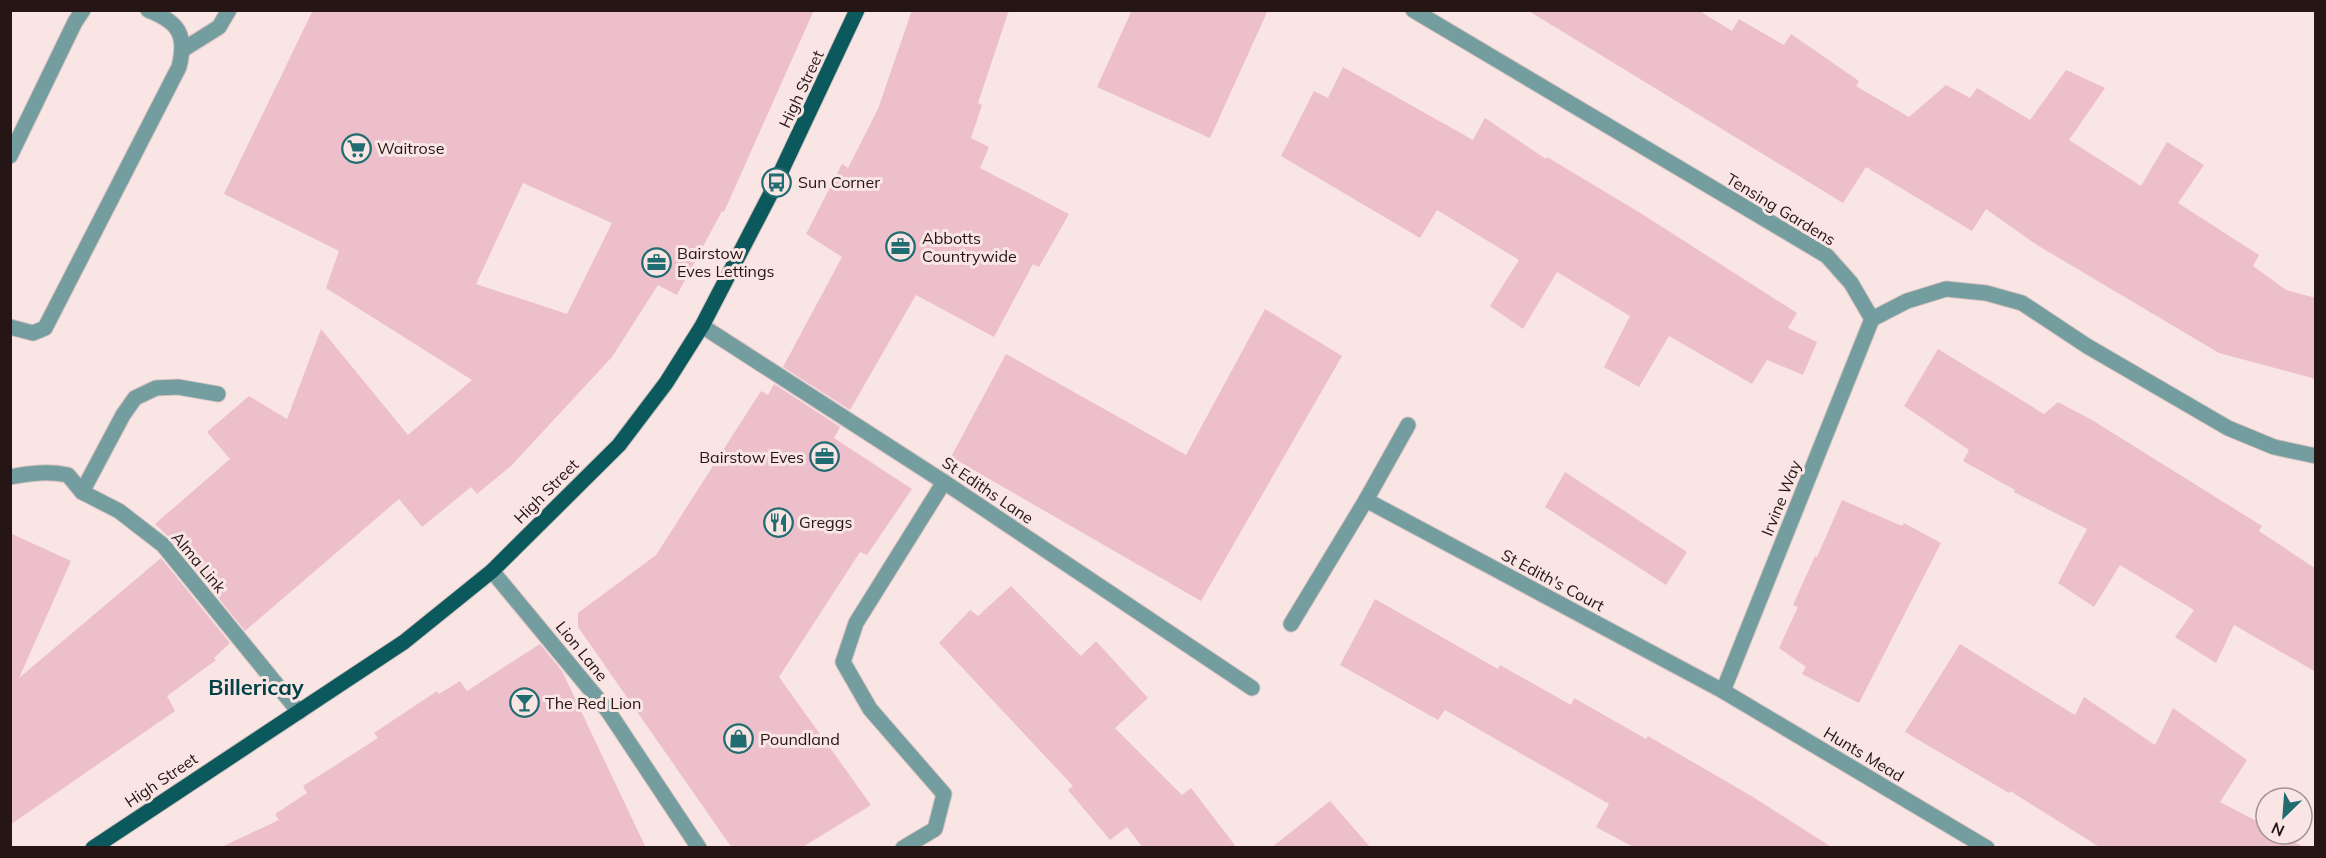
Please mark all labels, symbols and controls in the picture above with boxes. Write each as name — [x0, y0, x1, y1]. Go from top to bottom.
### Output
street label: High Street — [774, 47, 828, 131]
supermarket icon: Waitrose — [340, 132, 372, 164]
place label: Waitrose — [377, 138, 444, 158]
bus stop icon: Sun Corner — [761, 166, 793, 198]
street label: Tensing Gardens — [1723, 168, 1839, 250]
place label: Sun Corner — [798, 172, 880, 192]
place label: Abbotts Countrywide — [922, 228, 1017, 266]
office icon: Abbotts Countrywide — [885, 231, 917, 263]
place label: Bairstow Eves Lettings — [677, 243, 775, 281]
office icon: Bairstow Eves Lettings — [640, 246, 672, 278]
office icon: Bairstow Eves — [809, 441, 841, 473]
place label: Bairstow Eves — [699, 447, 804, 467]
street label: St Ediths Lane — [938, 452, 1038, 528]
street label: High Street — [509, 454, 583, 528]
street label: Irvine Way — [1757, 457, 1805, 539]
restaurant icon: Greggs — [762, 506, 794, 538]
place label: Greggs — [799, 512, 852, 532]
street label: Alma Link — [168, 527, 231, 597]
street label: St Edith's Court — [1498, 544, 1608, 616]
street label: Lion Lane — [552, 617, 612, 685]
district label: Billericay — [208, 673, 304, 701]
bar icon: The Red Lion — [508, 687, 540, 719]
place label: The Red Lion — [545, 693, 641, 713]
street label: Hunts Mead — [1820, 722, 1908, 786]
shop icon: Poundland — [723, 723, 755, 755]
place label: Poundland — [760, 729, 840, 749]
street label: High Street — [121, 748, 202, 812]
north arrow — [2254, 786, 2314, 846]
text: N — [2268, 818, 2287, 841]

